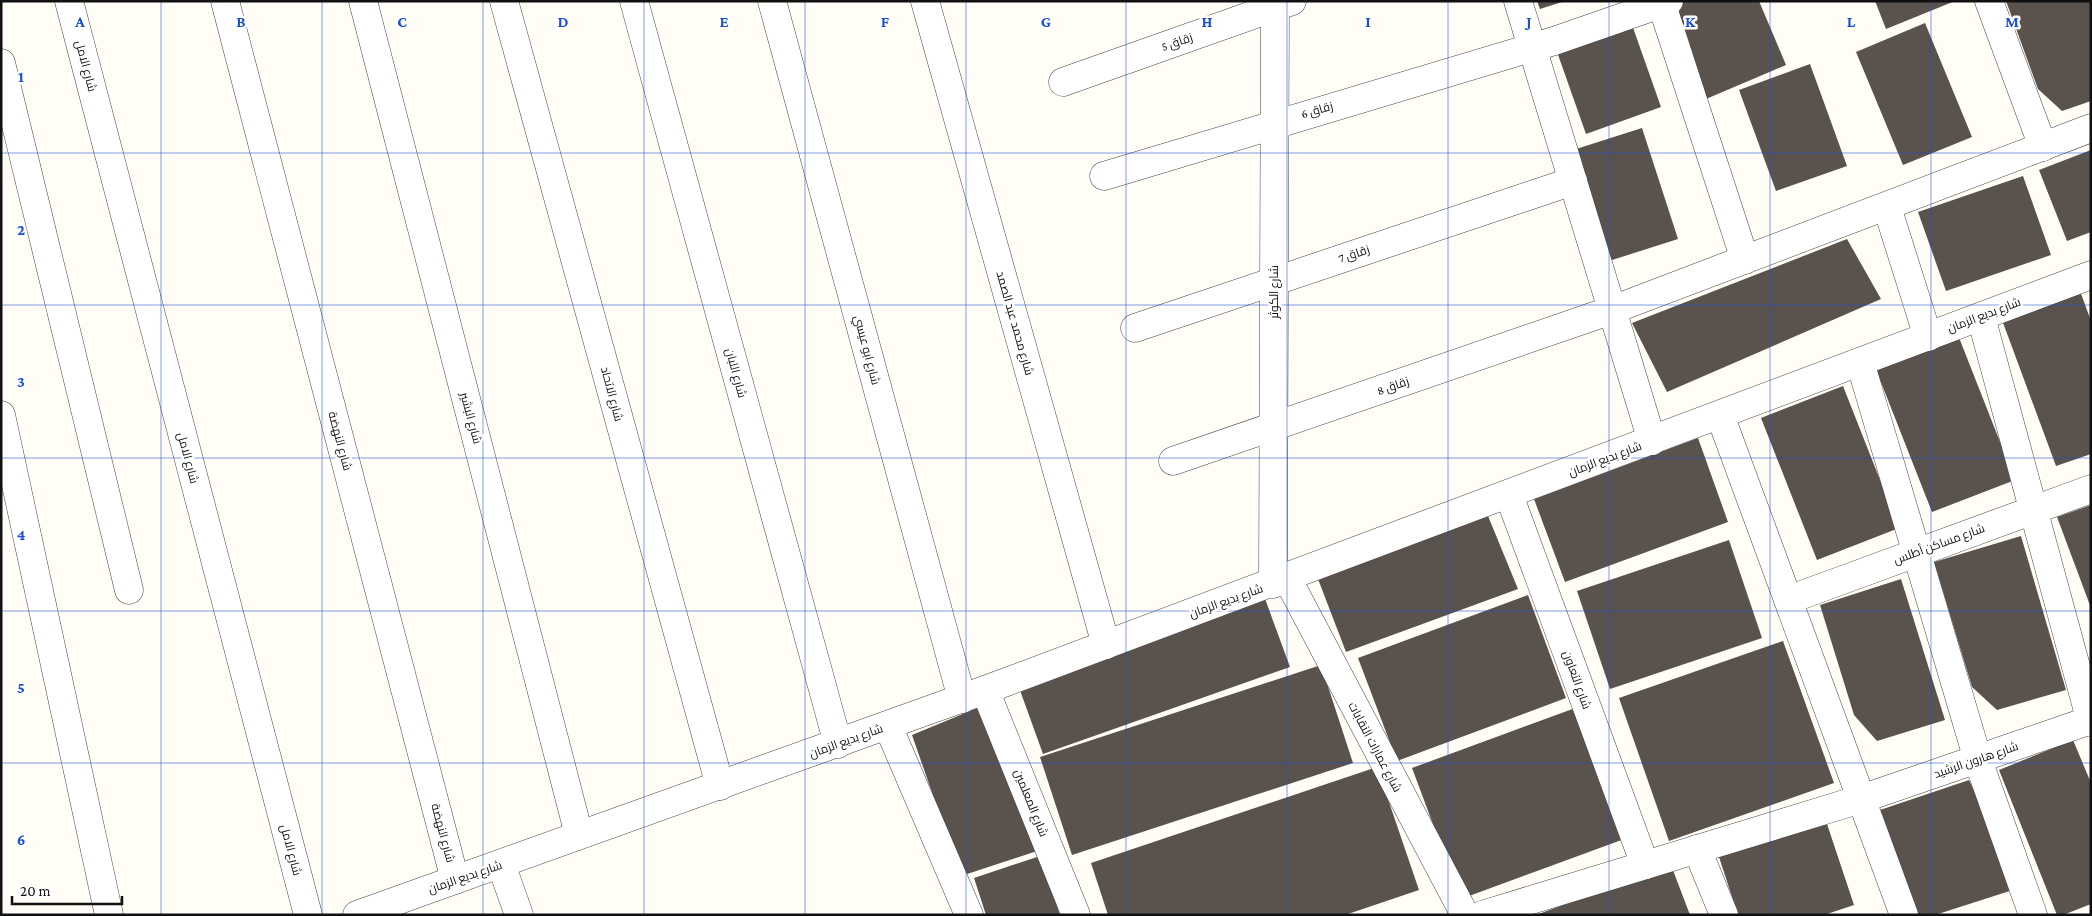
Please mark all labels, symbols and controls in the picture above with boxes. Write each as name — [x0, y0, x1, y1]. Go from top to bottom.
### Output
text: A — [74, 13, 85, 30]
text: B — [236, 13, 246, 30]
text: C — [397, 13, 407, 30]
text: D — [557, 13, 569, 30]
text: E — [719, 13, 729, 30]
text: F — [881, 13, 890, 30]
text: G — [1041, 13, 1051, 30]
text: H — [1202, 13, 1213, 30]
text: I — [1365, 13, 1371, 30]
text: J — [1524, 13, 1532, 30]
text: K — [1685, 13, 1696, 30]
text: L — [1847, 13, 1856, 30]
text: M — [2005, 13, 2019, 30]
street label: زقاق 5 — [1159, 30, 1195, 54]
street label: شارع الامل — [71, 39, 100, 94]
text: 1 — [18, 68, 24, 85]
street label: زقاق 6 — [1299, 99, 1335, 121]
text: 2 — [17, 221, 25, 238]
street label: زقاق 7 — [1337, 242, 1371, 266]
street label: شارع الكوثر — [1267, 265, 1282, 320]
street label: شارع محمد عبد الصمد — [992, 269, 1037, 377]
street label: شارع بديع الزمان — [1945, 295, 2023, 336]
street label: شارع ابو عيسي — [848, 314, 883, 387]
street label: شارع اللبان — [722, 347, 749, 400]
street label: شارع الاتحاد — [597, 365, 626, 423]
text: 3 — [17, 373, 25, 390]
street label: زقاق 8 — [1375, 374, 1411, 398]
street label: شارع البشير — [456, 390, 485, 446]
street label: شارع النهضة — [324, 410, 355, 472]
street label: شارع الامل — [173, 431, 202, 486]
street label: شارع بديع الزمان — [1566, 439, 1644, 480]
street label: شارع مساكن أطلس — [1891, 520, 1987, 568]
text: 4 — [17, 526, 26, 543]
street label: شارع بديع الزمان — [1187, 581, 1265, 622]
street label: شارع التعاون — [1559, 649, 1594, 712]
text: 5 — [17, 679, 25, 696]
street label: شارع عمارات النقابات — [1344, 700, 1405, 795]
street label: شارع بديع الزمان — [807, 721, 885, 762]
street label: شارع هارون الرشيد — [1932, 739, 2021, 782]
street label: شارع المعلمين — [1010, 767, 1051, 839]
street label: شارع النهضة — [427, 802, 458, 864]
street label: شارع الامل — [276, 823, 305, 878]
text: 6 — [17, 831, 25, 848]
street label: شارع بديع الزمان — [426, 858, 504, 897]
scale bar — [12, 874, 122, 906]
text: 20 m — [20, 883, 51, 899]

